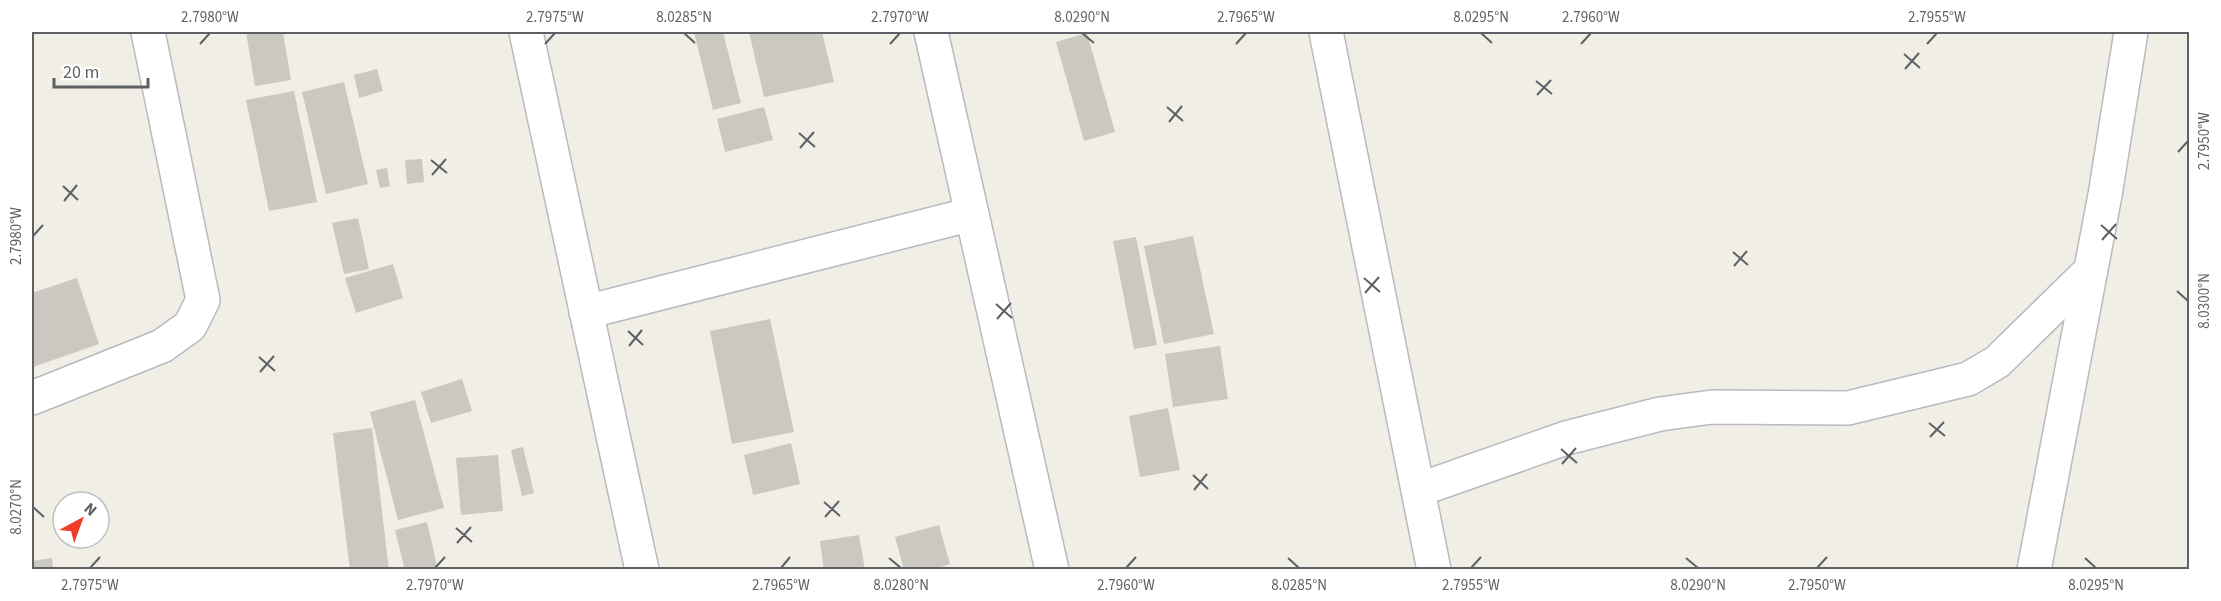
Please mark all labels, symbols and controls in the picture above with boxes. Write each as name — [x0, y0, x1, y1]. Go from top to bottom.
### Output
text: 2.7980°W — [181, 7, 239, 28]
text: 2.7975°W — [526, 7, 584, 28]
text: 8.0285°N — [656, 7, 712, 28]
text: 2.7970°W — [871, 7, 929, 28]
text: 8.0290°N — [1054, 7, 1110, 28]
text: 2.7965°W — [1217, 7, 1275, 28]
text: 8.0295°N — [1453, 7, 1509, 28]
text: 2.7960°W — [1562, 7, 1620, 28]
text: 2.7955°W — [1908, 7, 1966, 28]
scale bar — [54, 51, 148, 89]
text: 20 m — [63, 60, 99, 85]
text: 2.7950°W — [2194, 112, 2215, 170]
text: 2.7980°W — [6, 207, 27, 265]
text: 8.0300°N — [2194, 273, 2215, 329]
text: 8.0270°N — [6, 479, 27, 535]
north arrow — [51, 490, 111, 550]
text: N — [79, 498, 101, 521]
text: 2.7975°W — [61, 575, 119, 596]
text: 2.7970°W — [406, 575, 464, 596]
text: 2.7965°W — [752, 575, 810, 596]
text: 8.0280°N — [873, 575, 929, 596]
text: 2.7960°W — [1097, 575, 1155, 596]
text: 8.0285°N — [1271, 575, 1327, 596]
text: 2.7955°W — [1442, 575, 1500, 596]
text: 8.0290°N — [1670, 575, 1726, 596]
text: 2.7950°W — [1788, 575, 1846, 596]
text: 8.0295°N — [2068, 575, 2124, 596]

